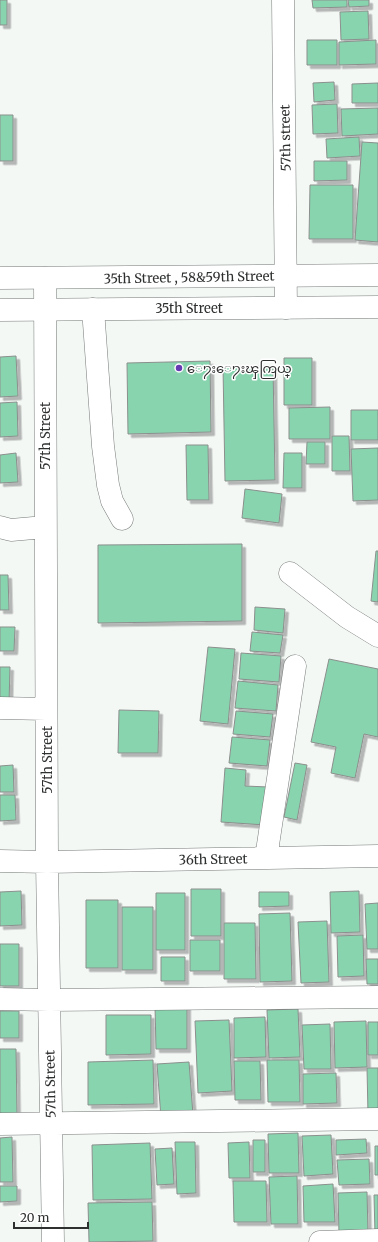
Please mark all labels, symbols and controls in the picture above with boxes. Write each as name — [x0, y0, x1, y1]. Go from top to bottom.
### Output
street label: 57th street — [276, 104, 295, 172]
street label: 35th Street , 58&59th Street — [103, 268, 275, 287]
street label: 35th Street — [155, 300, 223, 317]
place label: ေ႒းေ႒းၾကြယ္ — [187, 360, 292, 379]
marker: ေ႒းေ႒းၾကြယ္ — [174, 363, 184, 373]
street label: 57th Street — [37, 402, 54, 470]
street label: 57th Street — [39, 726, 56, 794]
street label: 36th Street — [178, 850, 248, 869]
street label: 57th Street — [41, 1050, 60, 1118]
scale bar — [14, 1204, 88, 1230]
text: 20 m — [20, 1210, 49, 1225]

